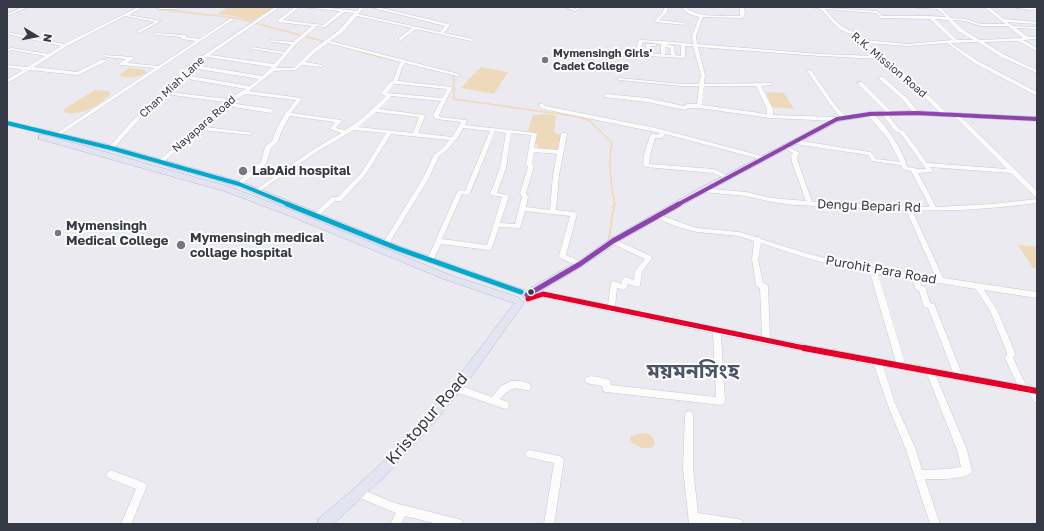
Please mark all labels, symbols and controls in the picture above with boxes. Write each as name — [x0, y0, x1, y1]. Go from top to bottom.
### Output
north arrow — [16, 16, 56, 56]
street label: R.K. Mission Road — [849, 30, 929, 100]
text: N — [41, 33, 55, 43]
place label: Mymensingh Girls' Cadet College — [553, 47, 652, 73]
street label: Chan Miah Lane — [137, 54, 207, 120]
marker: Mymensingh Girls' Cadet College — [540, 55, 550, 65]
street label: Nayapara Road — [170, 93, 238, 155]
place label: LabAid hospital — [252, 163, 351, 179]
marker: LabAid hospital — [237, 165, 249, 177]
street label: Dengu Bepari Rd — [817, 196, 921, 216]
place label: Mymensingh Medical College — [66, 218, 168, 249]
marker: Mymensingh Medical College — [53, 228, 63, 238]
place label: Mymensingh medical collage hospital — [190, 230, 324, 261]
marker: Mymensingh medical collage hospital — [175, 239, 187, 251]
street label: Purohit Para Road — [824, 253, 938, 287]
unlabelled marker — [526, 287, 536, 297]
district label: ময়মনসিংহ — [647, 358, 739, 384]
street label: Kristopur Road — [382, 369, 472, 469]

